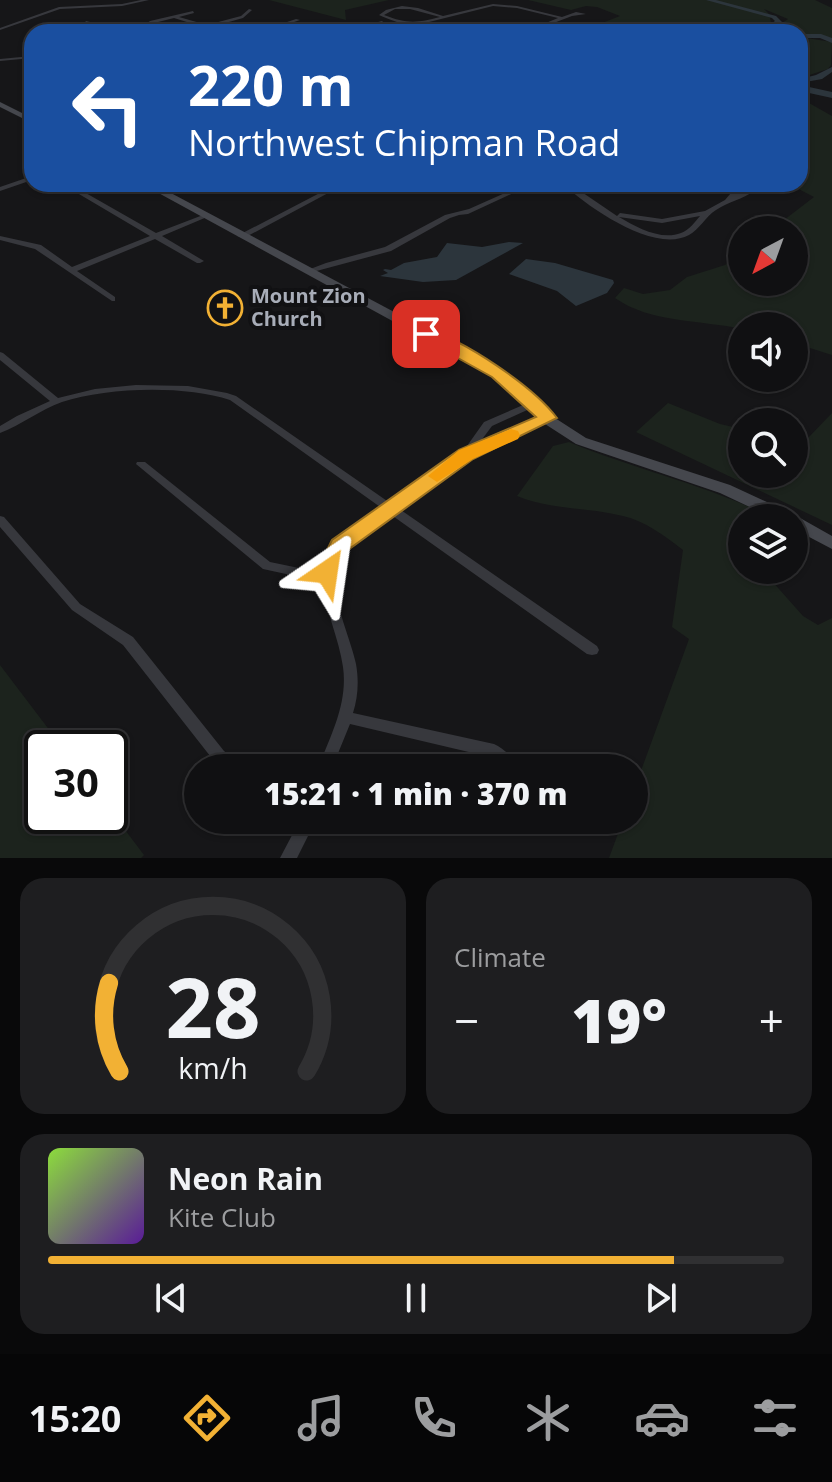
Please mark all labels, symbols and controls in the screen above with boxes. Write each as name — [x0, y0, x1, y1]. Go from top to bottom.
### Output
text: 220 m — [188, 46, 354, 122]
icon: left — [56, 56, 160, 160]
text: Northwest Chipman Road — [188, 118, 620, 167]
north arrow — [728, 216, 808, 296]
map controls — [728, 216, 808, 584]
place label: Mount Zion Church — [251, 282, 366, 332]
church icon: Mount Zion Church — [206, 289, 244, 327]
pin — [392, 300, 460, 368]
icon: arrive — [404, 312, 448, 356]
button: sound — [728, 312, 808, 392]
button: search — [728, 408, 808, 488]
button: layers — [728, 504, 808, 584]
position arrow — [285, 530, 369, 614]
speed limit sign: 30 — [24, 730, 128, 834]
text: 15:21 · 1 min · 370 m — [264, 773, 568, 814]
text: Climate — [454, 939, 546, 975]
text: 28 — [165, 949, 261, 1062]
text: 19° — [571, 979, 667, 1061]
text: − — [454, 990, 479, 1050]
text: + — [759, 990, 784, 1050]
text: km/h — [178, 1048, 248, 1087]
text: Neon Rain — [168, 1158, 323, 1199]
text: Kite Club — [168, 1199, 276, 1235]
icon: previous — [149, 1276, 193, 1320]
icon: pause — [394, 1276, 438, 1320]
icon: next — [639, 1276, 683, 1320]
icon: directions — [179, 1390, 235, 1446]
icon: music — [293, 1390, 349, 1446]
icon: phone — [406, 1390, 462, 1446]
icon: climate — [520, 1390, 576, 1446]
icon: car — [634, 1390, 690, 1446]
icon: filters — [747, 1390, 803, 1446]
text: 15:20 — [29, 1394, 121, 1443]

